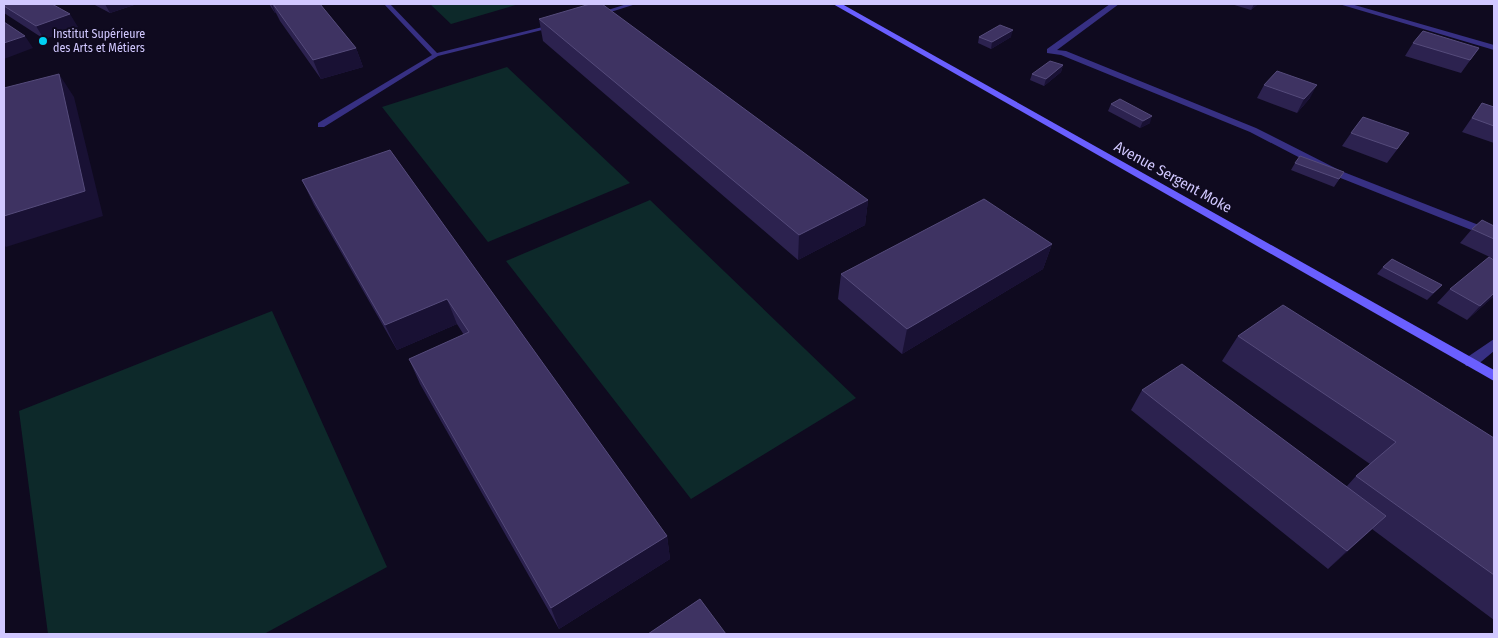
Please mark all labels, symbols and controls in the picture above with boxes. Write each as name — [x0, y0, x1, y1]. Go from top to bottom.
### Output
place label: Institut Supérieure des Arts et Métiers — [53, 27, 145, 55]
marker: Institut Supérieure des Arts et Métiers — [37, 35, 49, 47]
street label: Avenue Sergent Moke — [1111, 137, 1235, 217]

